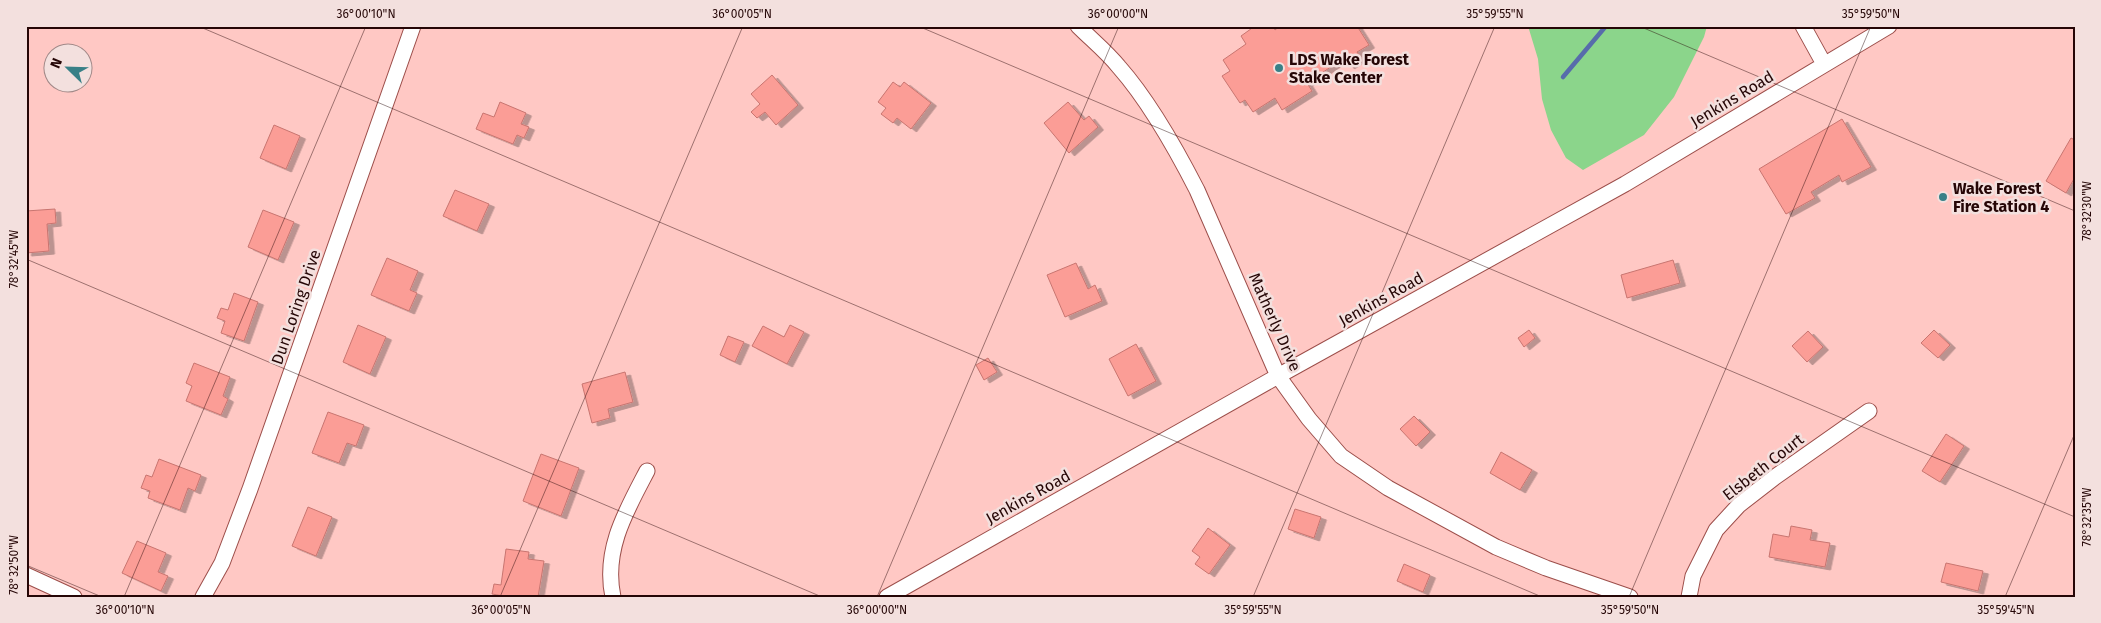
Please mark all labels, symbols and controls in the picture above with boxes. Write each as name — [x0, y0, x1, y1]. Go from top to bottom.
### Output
text: 36°00'10"N — [336, 7, 396, 21]
text: 36°00'05"N — [712, 7, 772, 21]
text: 36°00'00"N — [1088, 7, 1148, 21]
text: 35°59'55"N — [1466, 7, 1524, 21]
text: 35°59'50"N — [1842, 7, 1900, 21]
north arrow — [42, 42, 92, 92]
place label: LDS Wake Forest Stake Center — [1289, 50, 1410, 87]
text: N — [47, 56, 66, 71]
marker: LDS Wake Forest Stake Center — [1273, 62, 1285, 74]
street label: Jenkins Road — [1687, 67, 1777, 131]
place label: Wake Forest Fire Station 4 — [1953, 179, 2049, 216]
text: 78°32'30"W — [2080, 181, 2094, 241]
marker: Wake Forest Fire Station 4 — [1937, 191, 1949, 203]
text: 78°32'45"W — [7, 230, 21, 288]
street label: Dun Loring Drive — [267, 247, 325, 367]
street label: Jenkins Road — [1335, 268, 1427, 330]
street label: Matherly Drive — [1245, 270, 1305, 374]
street label: Elsbeth Court — [1719, 429, 1807, 504]
street label: Jenkins Road — [982, 466, 1074, 528]
text: 78°32'35"W — [2080, 488, 2094, 546]
text: 78°32'50"W — [7, 535, 21, 595]
text: 36°00'10"N — [95, 603, 155, 617]
text: 36°00'05"N — [471, 603, 531, 617]
text: 36°00'00"N — [847, 603, 907, 617]
text: 35°59'55"N — [1224, 603, 1282, 617]
text: 35°59'50"N — [1601, 603, 1659, 617]
text: 35°59'45"N — [1977, 603, 2035, 617]

